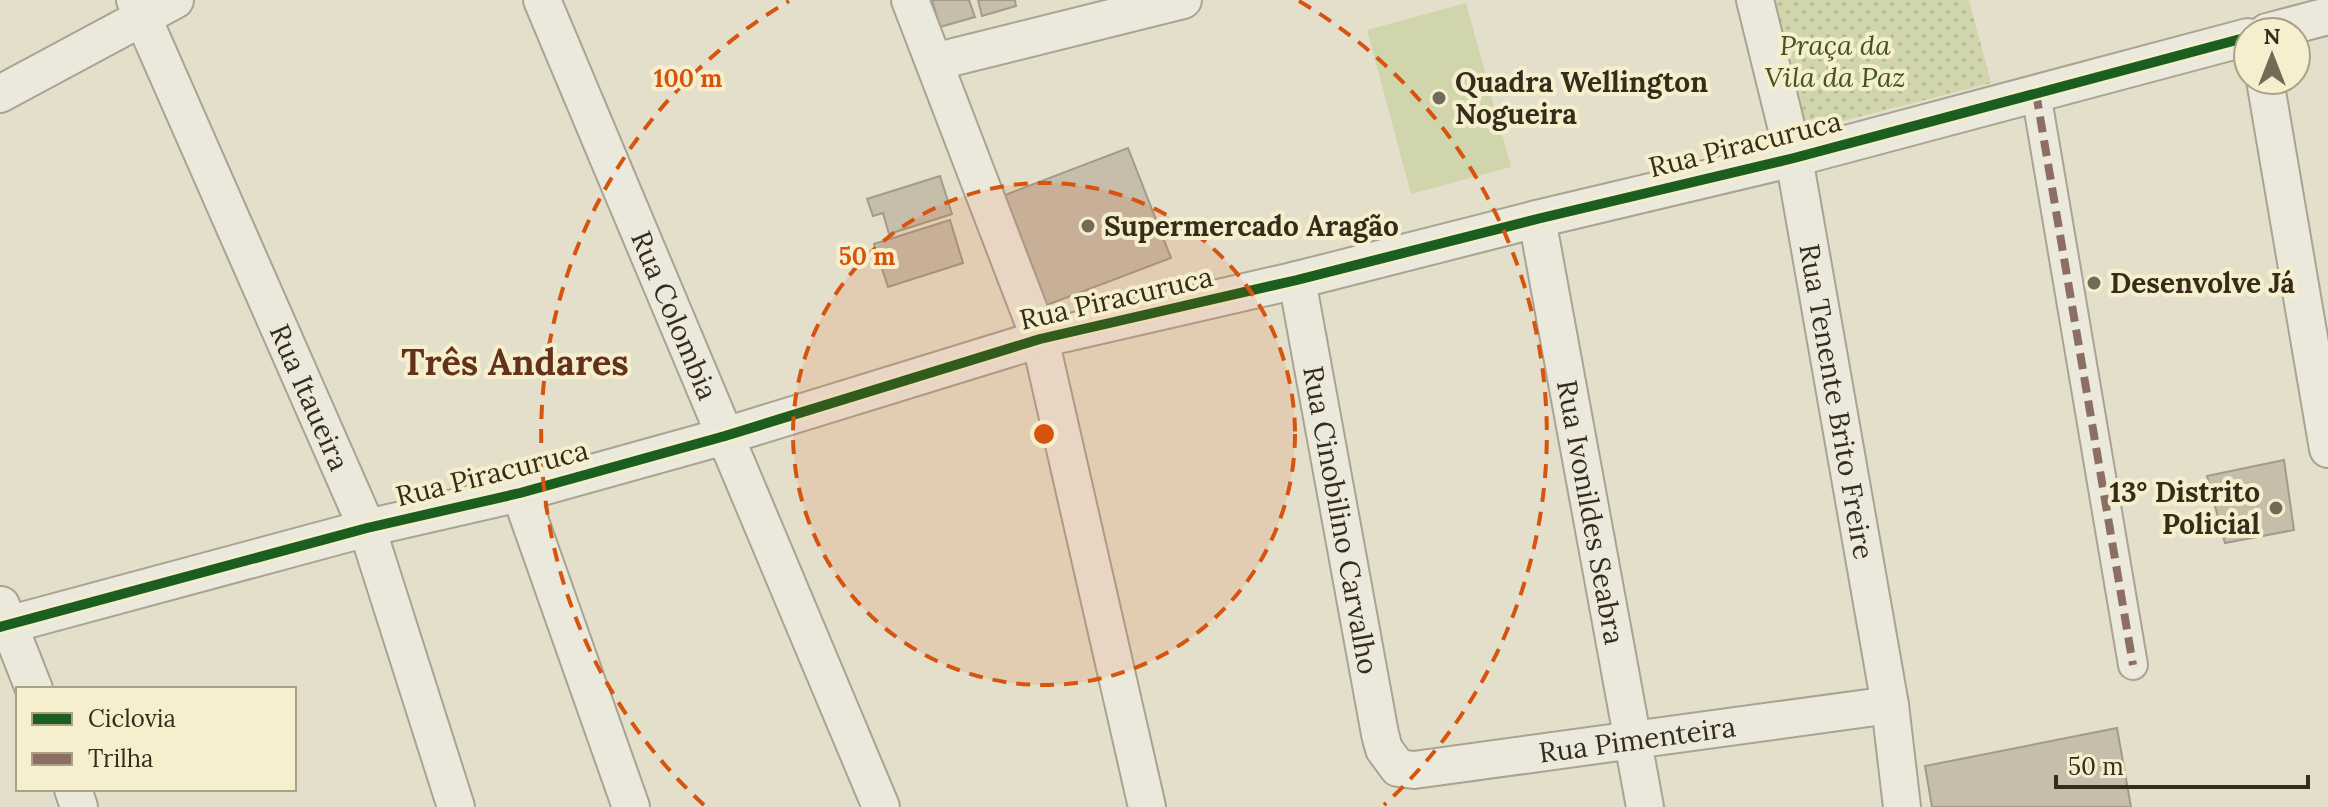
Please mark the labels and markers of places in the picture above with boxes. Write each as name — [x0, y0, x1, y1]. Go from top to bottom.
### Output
place label: Quadra Wellington Nogueira — [1455, 64, 1708, 132]
marker: Quadra Wellington Nogueira — [1430, 89, 1448, 107]
place label: Supermercado Aragão — [1104, 208, 1399, 244]
marker: Supermercado Aragão — [1079, 217, 1097, 235]
place label: Desenvolve Já — [2110, 265, 2295, 301]
marker: Desenvolve Já — [2085, 274, 2103, 292]
centre of rings — [1030, 420, 1058, 448]
place label: 13° Distrito Policial — [2110, 474, 2260, 542]
marker: 13° Distrito Policial — [2267, 499, 2285, 517]

